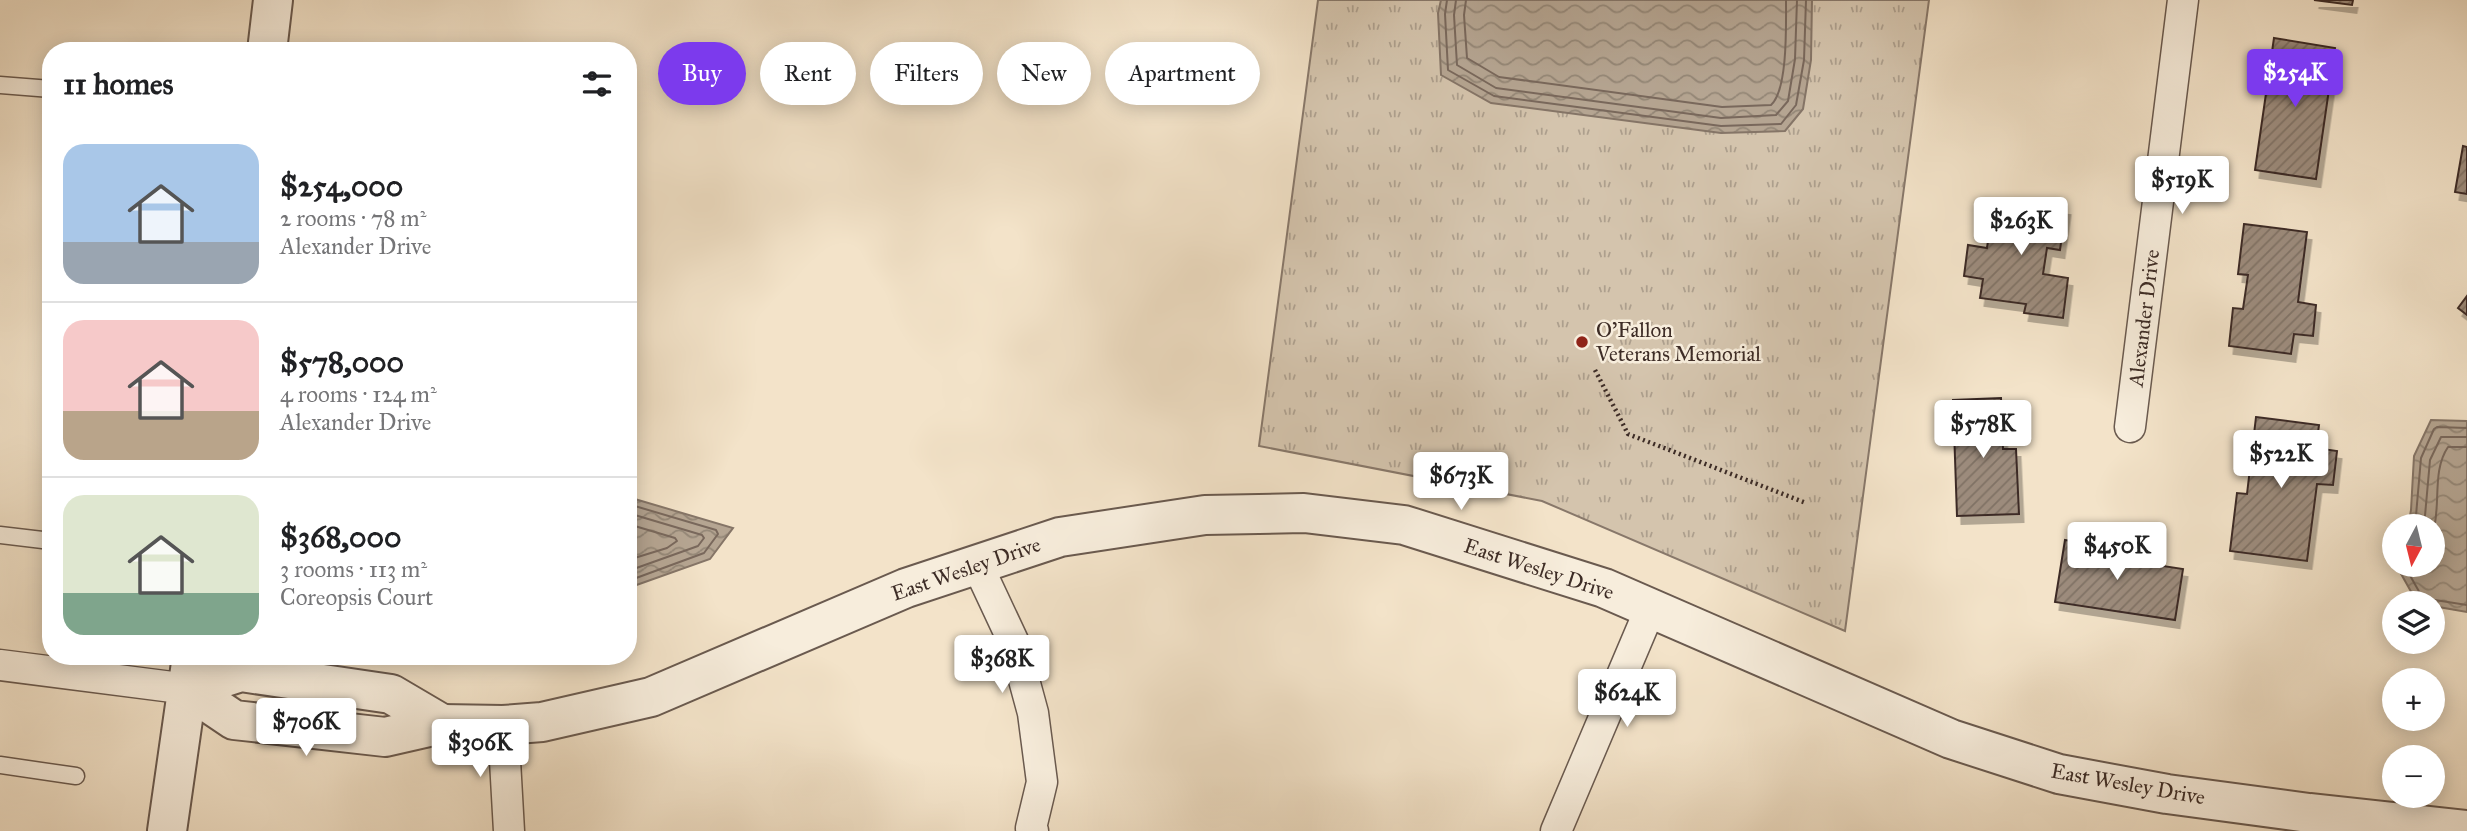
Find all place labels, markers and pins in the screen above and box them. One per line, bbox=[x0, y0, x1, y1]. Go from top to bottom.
pin: $254K bbox=[2246, 50, 2344, 109]
pin: $519K bbox=[2133, 156, 2231, 216]
pin: $263K bbox=[1972, 198, 2070, 257]
place label: O'Fallon Veterans Memorial bbox=[1595, 317, 1761, 367]
marker: O'Fallon Veterans Memorial bbox=[1574, 334, 1590, 350]
pin: $578K bbox=[1934, 400, 2032, 460]
pin: $522K bbox=[2232, 430, 2330, 490]
pin: $673K bbox=[1412, 452, 1510, 512]
pin: $450K bbox=[2068, 522, 2166, 582]
pin: $368K bbox=[953, 636, 1051, 695]
pin: $624K bbox=[1578, 670, 1676, 729]
pin: $706K bbox=[257, 698, 355, 758]
pin: $306K bbox=[431, 720, 529, 779]

